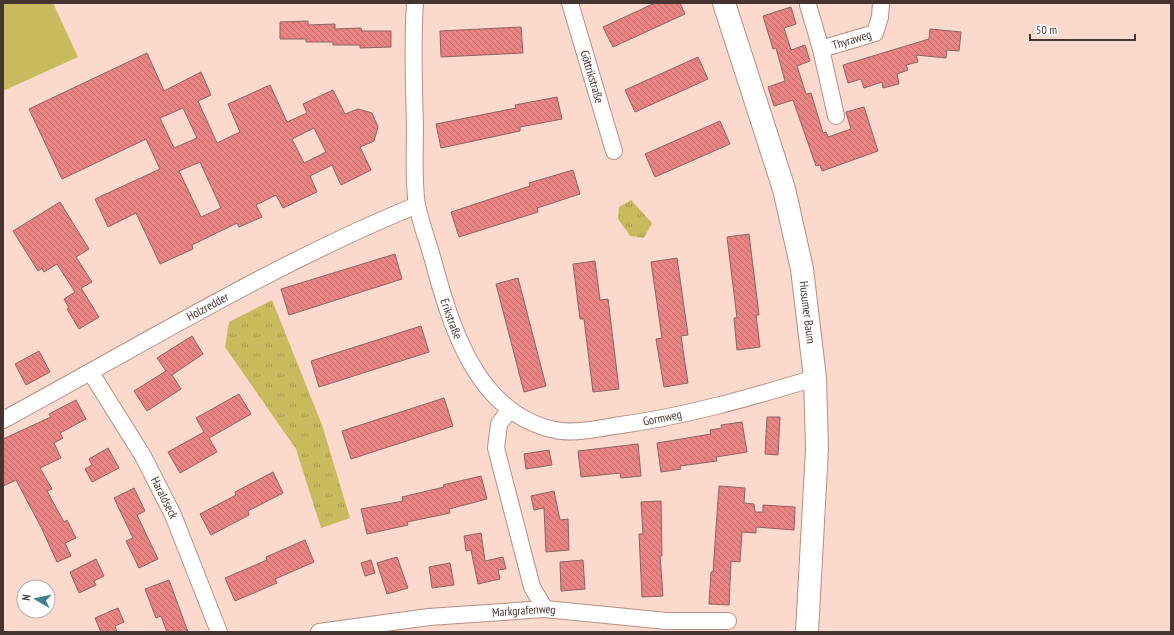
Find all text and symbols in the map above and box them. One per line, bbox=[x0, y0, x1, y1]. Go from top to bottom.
scale bar bbox=[1030, 16, 1135, 42]
text: 50 m bbox=[1036, 22, 1057, 37]
street label: Thyraweg bbox=[830, 27, 873, 52]
street label: Göttrikstraße bbox=[577, 48, 607, 105]
street label: Husumer Baum bbox=[796, 280, 819, 345]
street label: Holzredder bbox=[184, 288, 232, 324]
street label: Erikstraße bbox=[437, 296, 466, 341]
street label: Gormweg bbox=[642, 406, 683, 429]
street label: Haraldseck bbox=[148, 474, 182, 521]
north arrow bbox=[16, 579, 56, 619]
text: N bbox=[19, 593, 34, 601]
street label: Markgrafenweg bbox=[491, 601, 556, 620]

